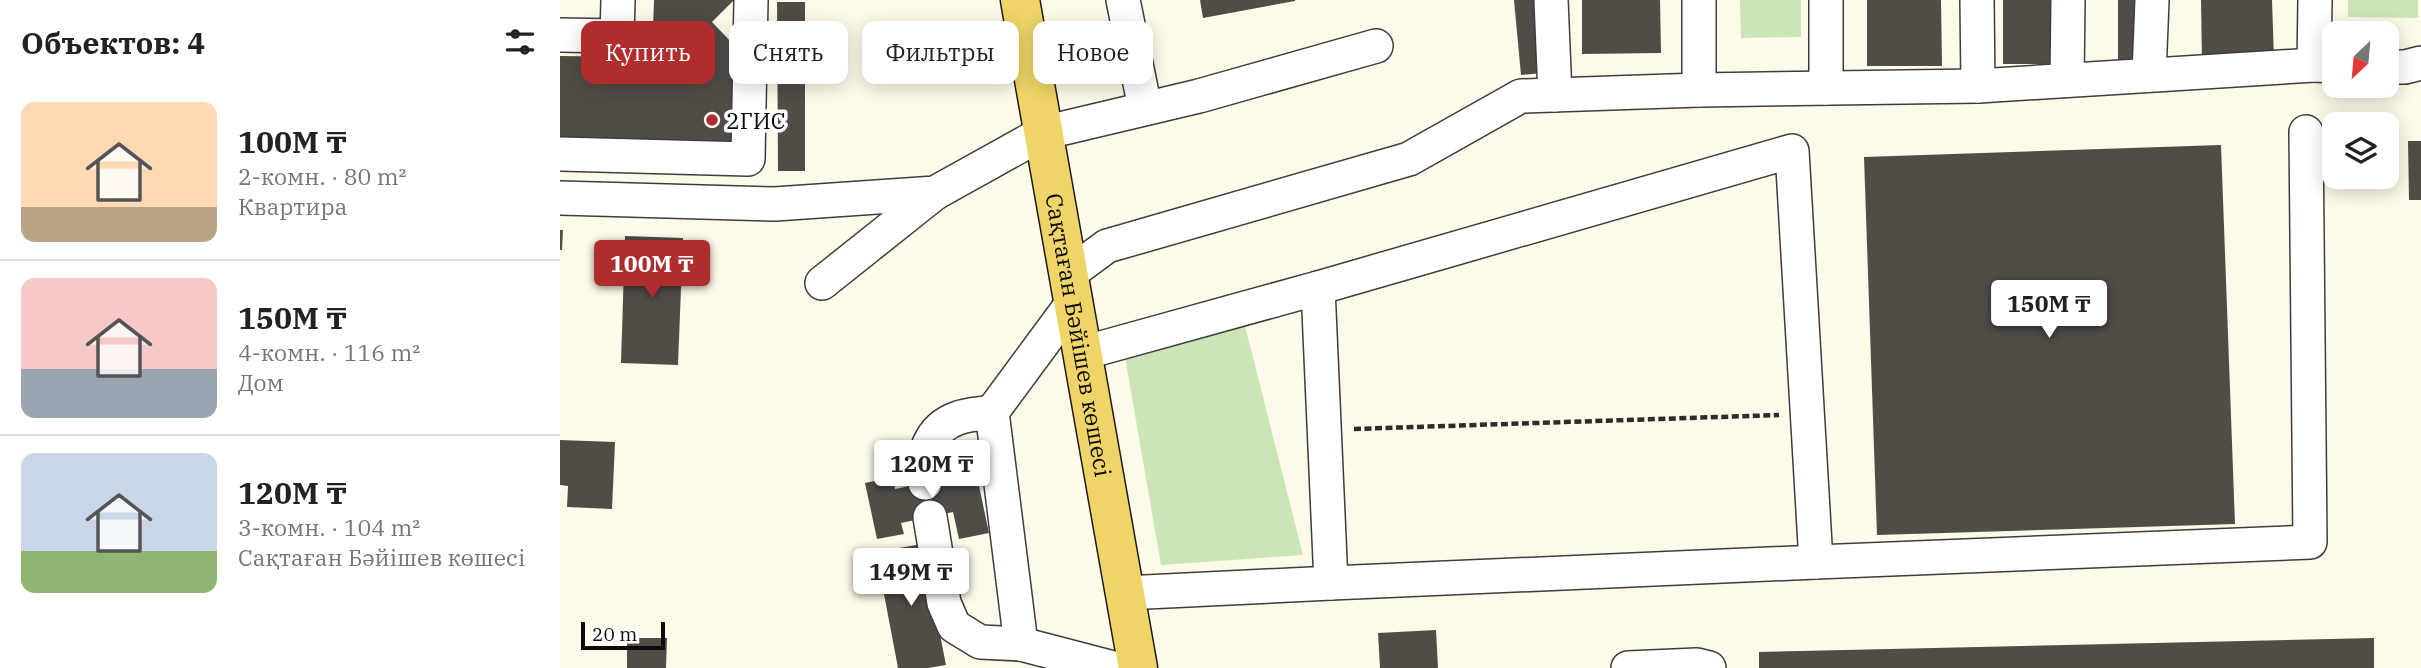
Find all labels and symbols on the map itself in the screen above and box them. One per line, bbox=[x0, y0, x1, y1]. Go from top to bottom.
north arrow bbox=[2322, 21, 2399, 98]
place label: 2ГИС bbox=[726, 105, 786, 135]
marker: 2ГИС bbox=[704, 112, 720, 128]
street label: Сақтаған Бәйішев көшесі bbox=[1039, 191, 1119, 479]
pin: 100M ₸ bbox=[595, 240, 709, 300]
pin: 150M ₸ bbox=[1992, 280, 2106, 340]
pin: 120M ₸ bbox=[875, 440, 989, 500]
pin: 149M ₸ bbox=[854, 548, 968, 608]
scale bar bbox=[581, 619, 665, 651]

